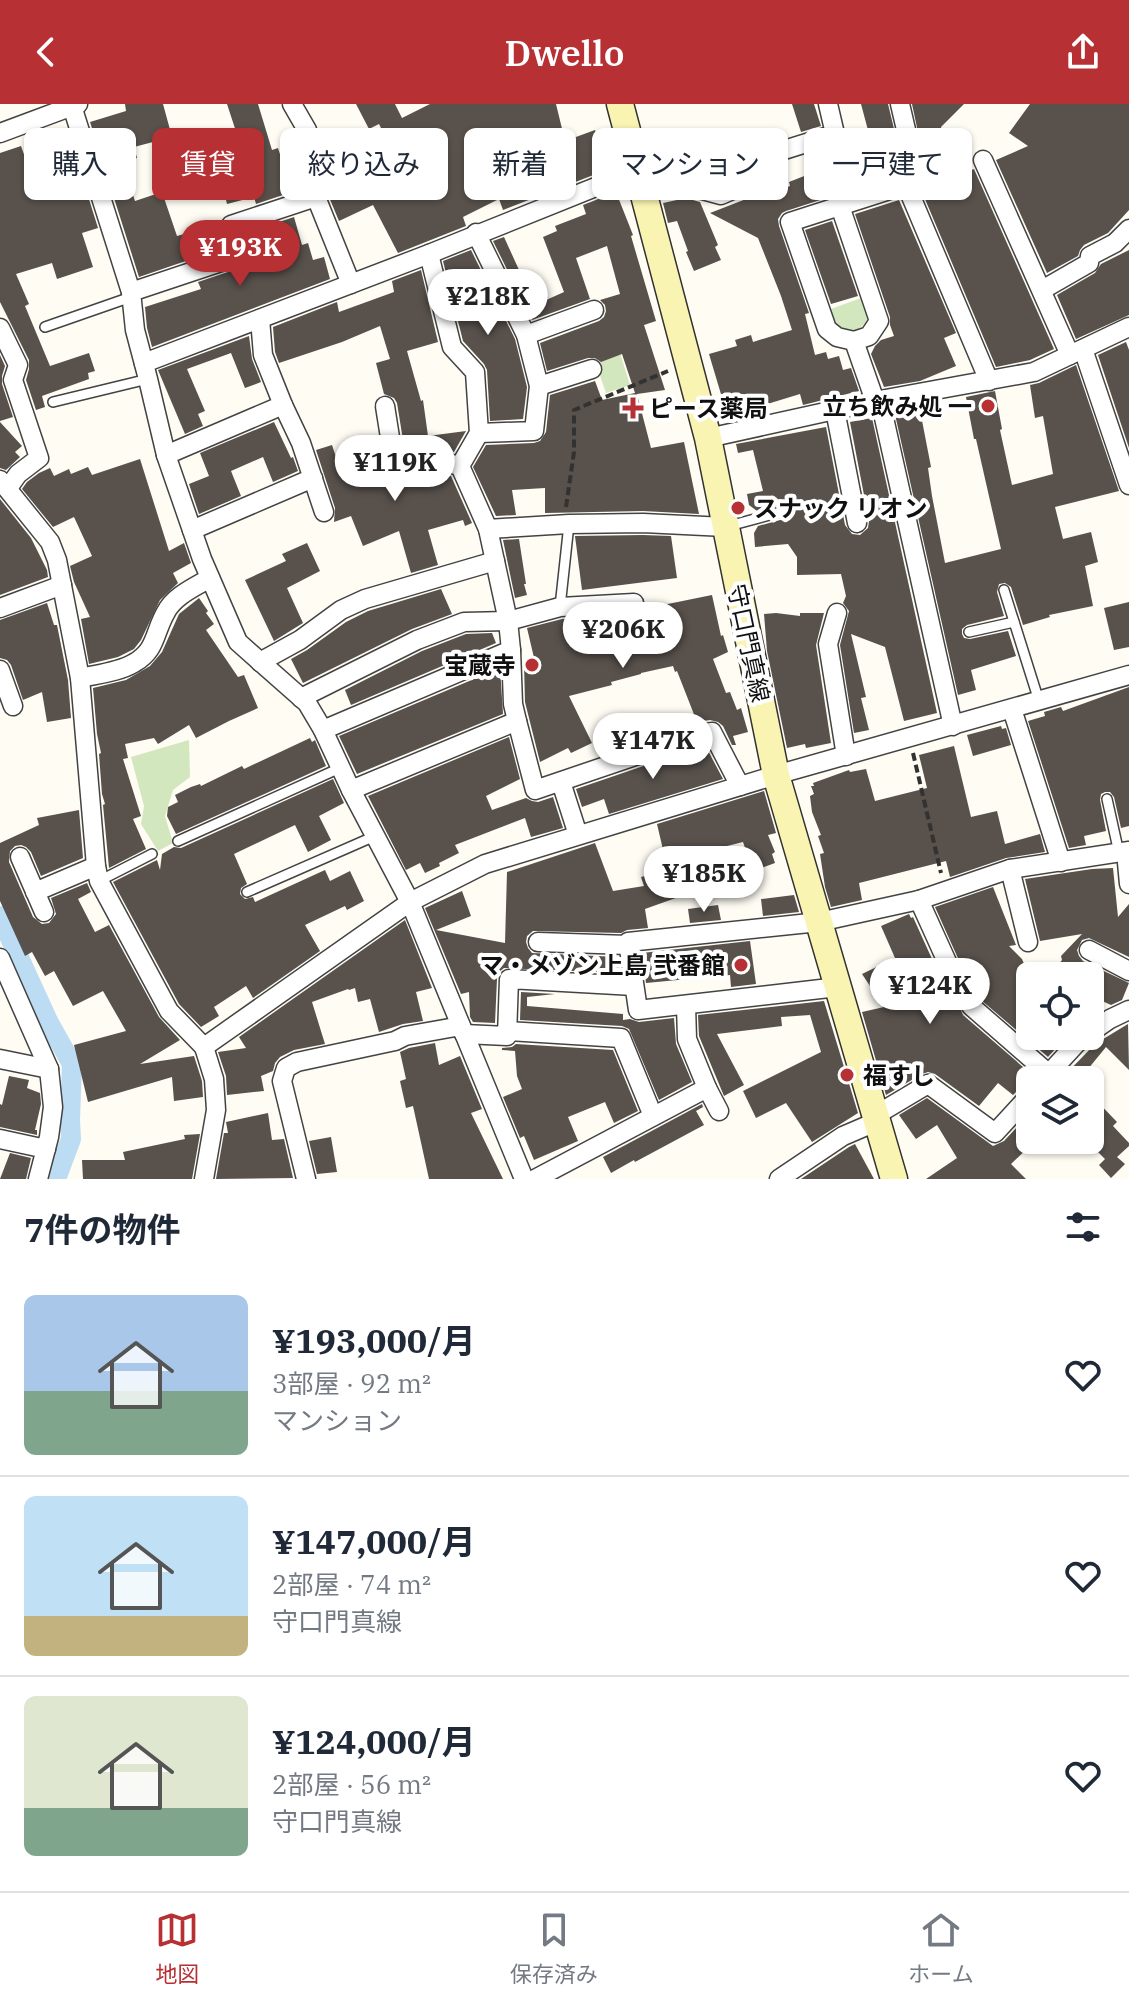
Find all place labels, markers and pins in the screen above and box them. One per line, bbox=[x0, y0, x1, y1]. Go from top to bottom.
pin: ¥193K bbox=[184, 220, 296, 288]
pin: ¥218K bbox=[432, 269, 544, 337]
place label: 立ち飲み処 一 bbox=[822, 390, 972, 422]
place label: ピース薬局 bbox=[649, 392, 768, 424]
marker: 立ち飲み処 一 bbox=[979, 397, 997, 415]
marker: ピース薬局 bbox=[624, 399, 642, 417]
pin: ¥119K bbox=[339, 435, 451, 503]
place label: スナック リオン bbox=[754, 492, 928, 524]
marker: スナック リオン bbox=[729, 499, 747, 517]
pin: ¥206K bbox=[567, 602, 679, 670]
place label: 宝蔵寺 bbox=[444, 649, 516, 681]
marker: 宝蔵寺 bbox=[523, 656, 541, 674]
pin: ¥147K bbox=[597, 713, 709, 781]
pin: ¥185K bbox=[648, 846, 760, 914]
place label: マ・メゾン上島 弐番館 bbox=[479, 949, 725, 981]
marker: マ・メゾン上島 弐番館 bbox=[732, 956, 750, 974]
pin: ¥124K bbox=[874, 958, 986, 1026]
place label: 福すし bbox=[863, 1059, 935, 1091]
marker: 福すし bbox=[838, 1066, 856, 1084]

